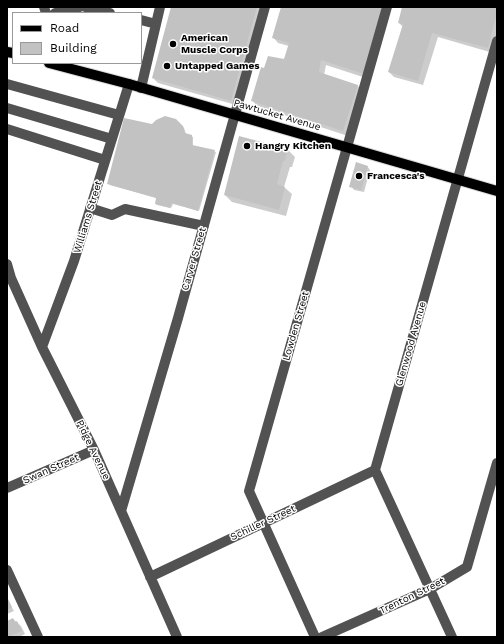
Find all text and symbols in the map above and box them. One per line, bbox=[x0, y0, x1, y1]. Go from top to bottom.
legend bbox=[12, 12, 142, 64]
text: Road bbox=[50, 21, 79, 35]
place label: American Muscle Corps bbox=[181, 32, 248, 56]
marker: American Muscle Corps bbox=[168, 39, 178, 49]
text: Building bbox=[50, 41, 97, 55]
place label: Untapped Games bbox=[175, 60, 260, 72]
marker: Untapped Games bbox=[162, 61, 172, 71]
street label: Pawtucket Avenue bbox=[232, 97, 322, 133]
place label: Hangry Kitchen bbox=[255, 140, 331, 152]
marker: Hangry Kitchen bbox=[242, 141, 252, 151]
place label: Francesca's bbox=[367, 170, 425, 182]
marker: Francesca's bbox=[354, 171, 364, 181]
street label: Williams Street bbox=[71, 179, 105, 255]
street label: Carver Street bbox=[179, 226, 209, 292]
street label: Lowden Street bbox=[280, 290, 312, 362]
street label: Glenwood Avenue bbox=[393, 300, 429, 388]
street label: Pidge Avenue bbox=[73, 418, 113, 482]
street label: Swan Street bbox=[21, 451, 81, 487]
street label: Schiller Street bbox=[229, 503, 297, 543]
street label: Trenton Street bbox=[377, 575, 447, 617]

